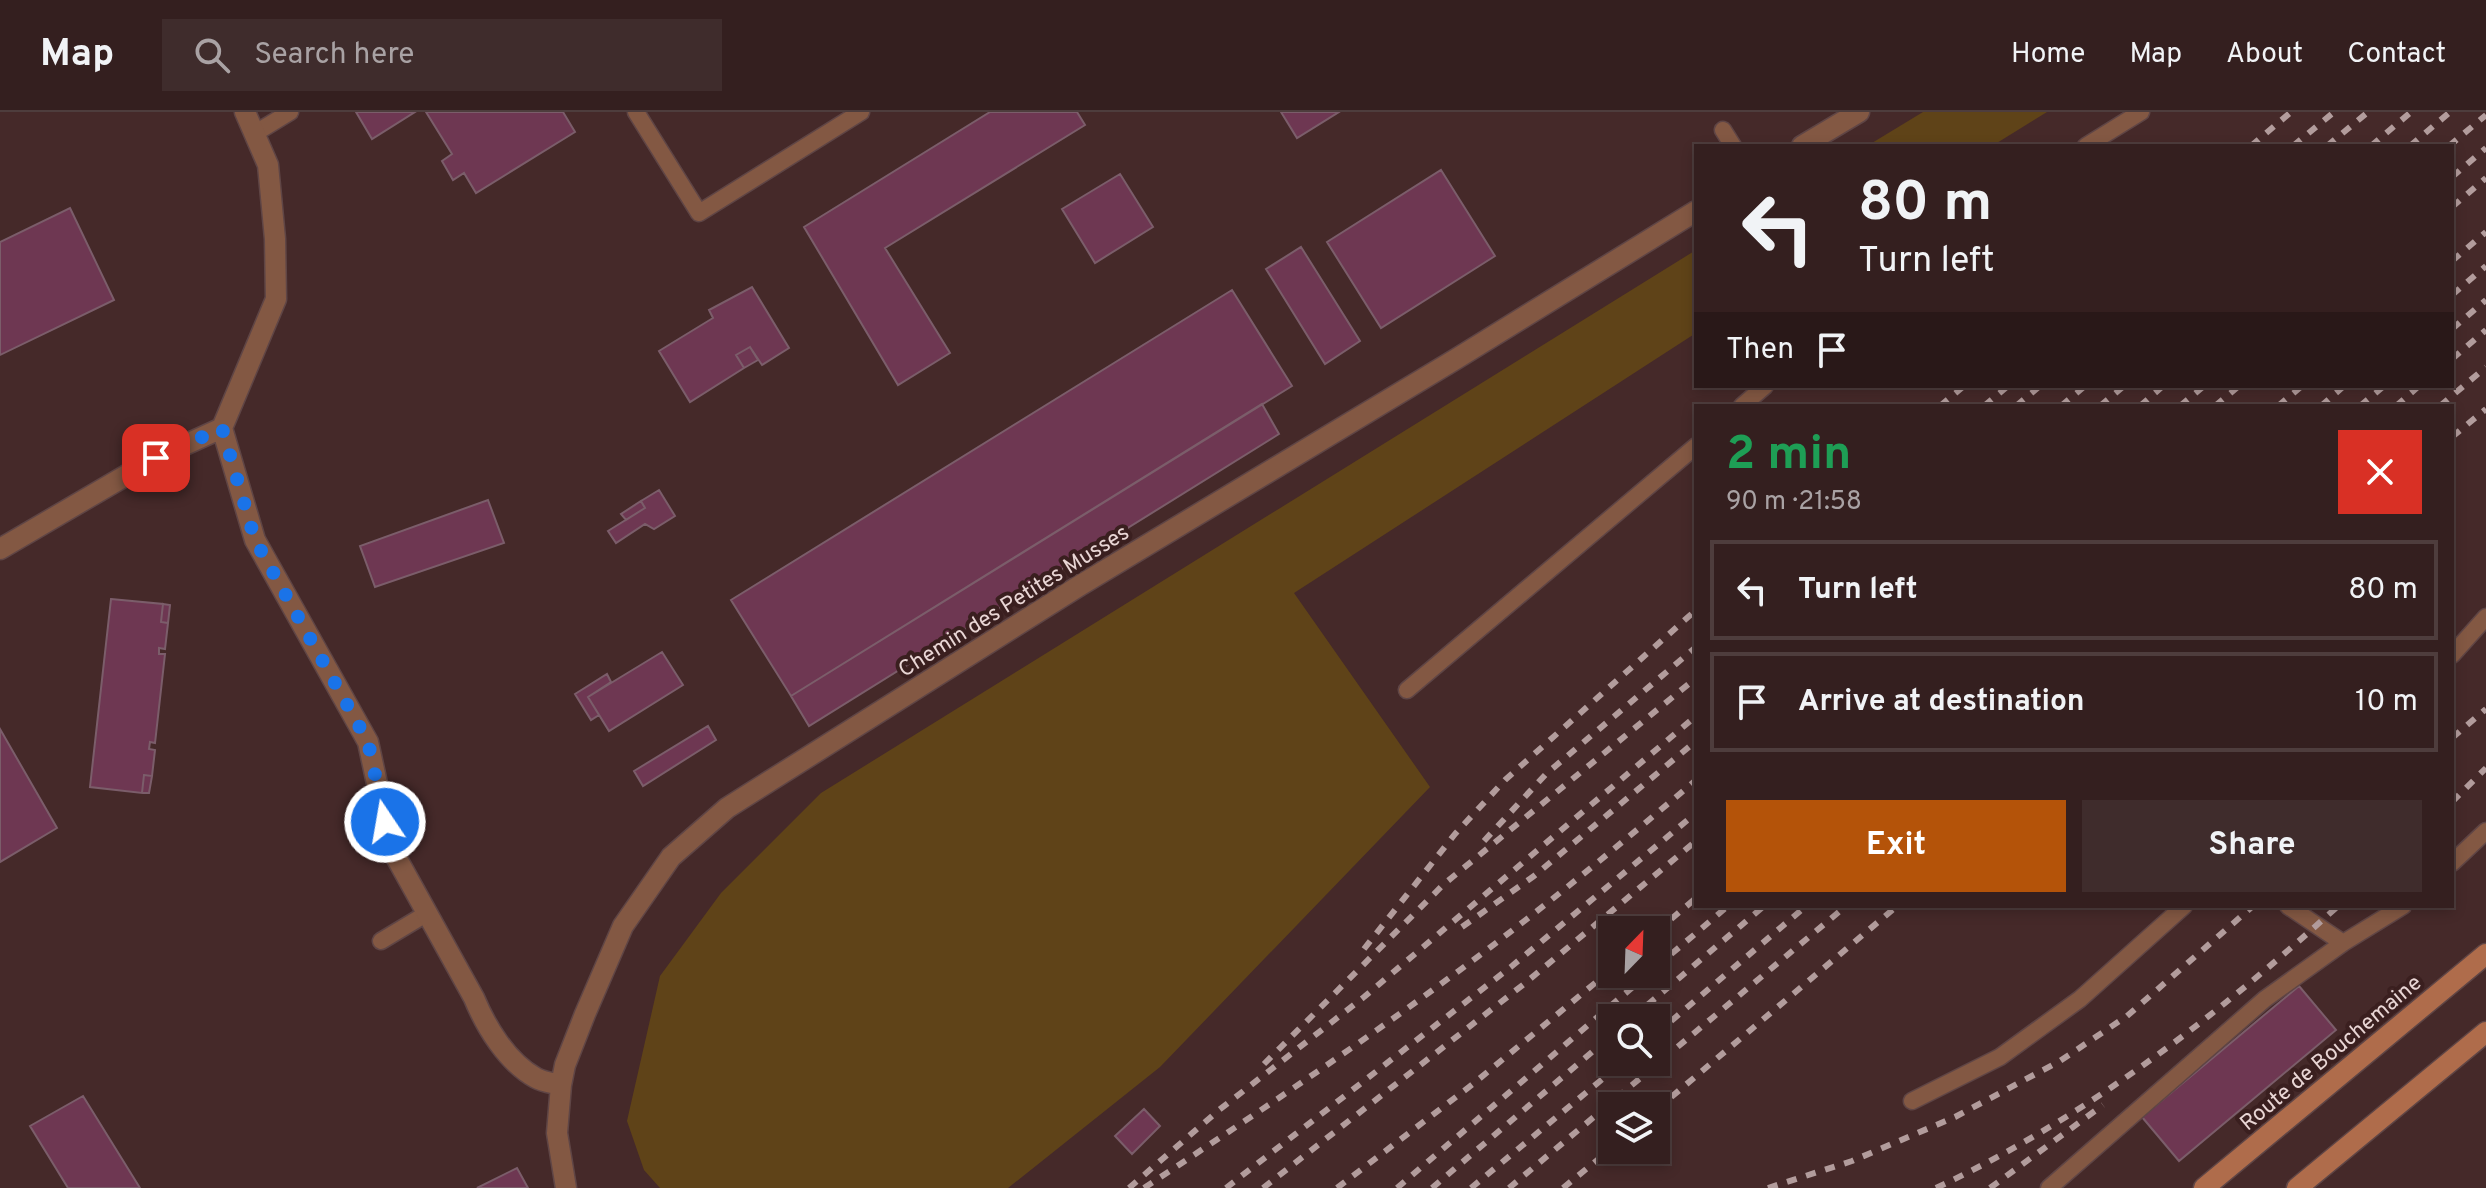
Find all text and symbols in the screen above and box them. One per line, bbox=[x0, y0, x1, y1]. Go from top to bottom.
search box bbox=[162, 19, 722, 91]
text: Map bbox=[40, 31, 114, 80]
icon: search bbox=[190, 33, 234, 77]
text: Search here bbox=[254, 37, 414, 74]
text: Home bbox=[2011, 37, 2085, 73]
text: Map bbox=[2129, 37, 2182, 73]
text: About bbox=[2226, 37, 2303, 73]
text: Contact bbox=[2347, 37, 2446, 73]
text: 80 m bbox=[1858, 170, 1992, 240]
icon: left bbox=[1726, 176, 1830, 280]
text: Turn left bbox=[1858, 239, 1995, 285]
icon: arrive bbox=[1810, 328, 1854, 372]
text: Then bbox=[1726, 332, 1794, 369]
pin bbox=[122, 424, 190, 492]
text: 2 min bbox=[1726, 426, 1851, 486]
button: close bbox=[2338, 430, 2422, 514]
icon: arrive bbox=[134, 436, 178, 480]
text: 90 m · 21:58 bbox=[1726, 486, 1862, 519]
street label: Chemin des Petites Musses bbox=[894, 520, 1135, 684]
icon: left bbox=[1730, 568, 1774, 612]
text: Turn left bbox=[1798, 572, 1918, 609]
text: 80 m bbox=[2348, 572, 2418, 609]
icon: arrive bbox=[1730, 680, 1774, 724]
text: Arrive at destination bbox=[1798, 684, 2084, 721]
text: 10 m bbox=[2355, 684, 2418, 721]
position arrow bbox=[343, 780, 427, 864]
button: Exit bbox=[1726, 800, 2066, 892]
button: Share bbox=[2082, 800, 2422, 892]
north arrow bbox=[1598, 916, 1670, 988]
map controls bbox=[1598, 916, 1670, 1164]
street label: Route de Bouchemaine bbox=[2235, 970, 2428, 1138]
button: search bbox=[1598, 1004, 1670, 1076]
button: layers bbox=[1598, 1092, 1670, 1164]

